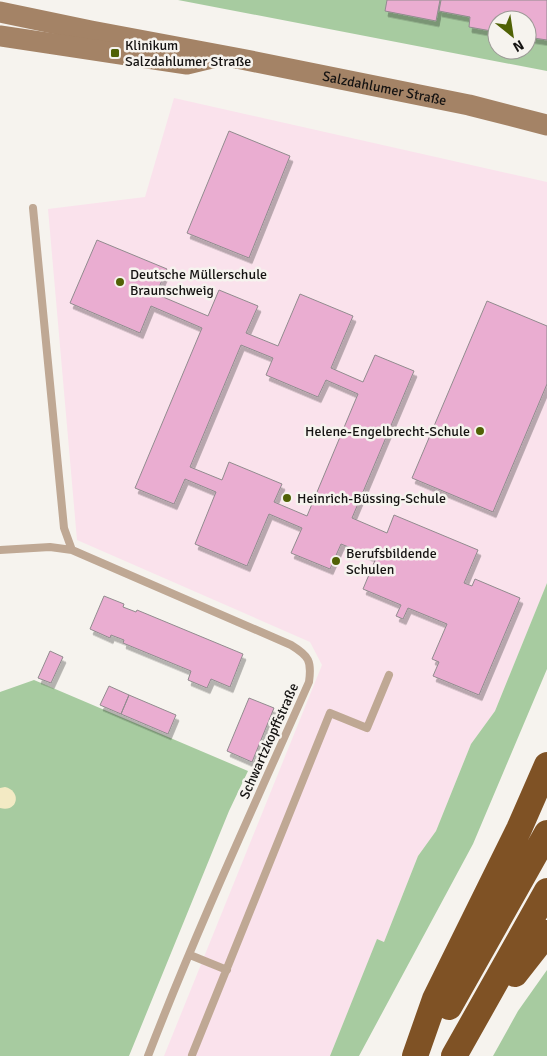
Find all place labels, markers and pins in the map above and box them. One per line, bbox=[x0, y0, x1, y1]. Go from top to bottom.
place label: Klinikum Salzdahlumer Straße bbox=[125, 37, 251, 70]
marker: Klinikum Salzdahlumer Straße bbox=[109, 47, 121, 59]
place label: Deutsche Müllerschule Braunschweig bbox=[130, 266, 267, 299]
marker: Deutsche Müllerschule Braunschweig bbox=[114, 276, 126, 288]
place label: Helene-Engelbrecht-Schule bbox=[305, 423, 470, 440]
marker: Helene-Engelbrecht-Schule bbox=[474, 425, 486, 437]
place label: Heinrich-Büssing-Schule bbox=[297, 490, 446, 507]
marker: Heinrich-Büssing-Schule bbox=[281, 492, 293, 504]
place label: Berufsbildende Schulen bbox=[346, 545, 437, 578]
marker: Berufsbildende Schulen bbox=[330, 555, 342, 567]

